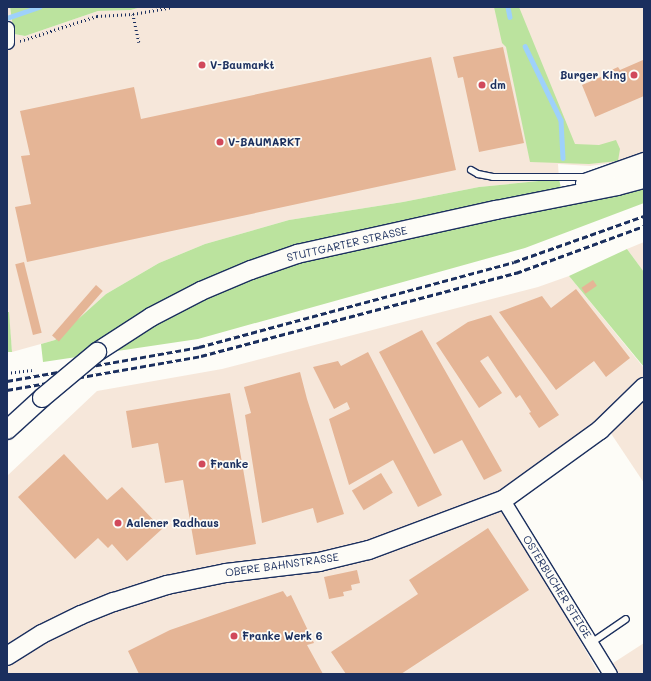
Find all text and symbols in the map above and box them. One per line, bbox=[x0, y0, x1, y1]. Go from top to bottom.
place label: V-Baumarkt bbox=[210, 58, 274, 72]
marker: V-Baumarkt bbox=[197, 60, 207, 70]
place label: Burger King bbox=[560, 68, 626, 82]
marker: Burger King bbox=[629, 70, 639, 80]
place label: dm bbox=[490, 78, 506, 92]
marker: dm bbox=[477, 80, 487, 90]
place label: V-BAUMARKT bbox=[228, 135, 301, 149]
marker: V-BAUMARKT bbox=[215, 137, 225, 147]
street label: STUTTGARTER STRASSE bbox=[285, 224, 409, 264]
place label: Franke bbox=[210, 457, 248, 471]
marker: Franke bbox=[197, 459, 207, 469]
place label: Aalener Radhaus bbox=[126, 516, 219, 530]
marker: Aalener Radhaus bbox=[113, 518, 123, 528]
street label: OSTERBUCHER STEIGE bbox=[520, 533, 594, 641]
street label: OBERE BAHNSTRASSE bbox=[224, 550, 340, 580]
place label: Franke Werk 6 bbox=[242, 629, 322, 643]
marker: Franke Werk 6 bbox=[229, 631, 239, 641]

